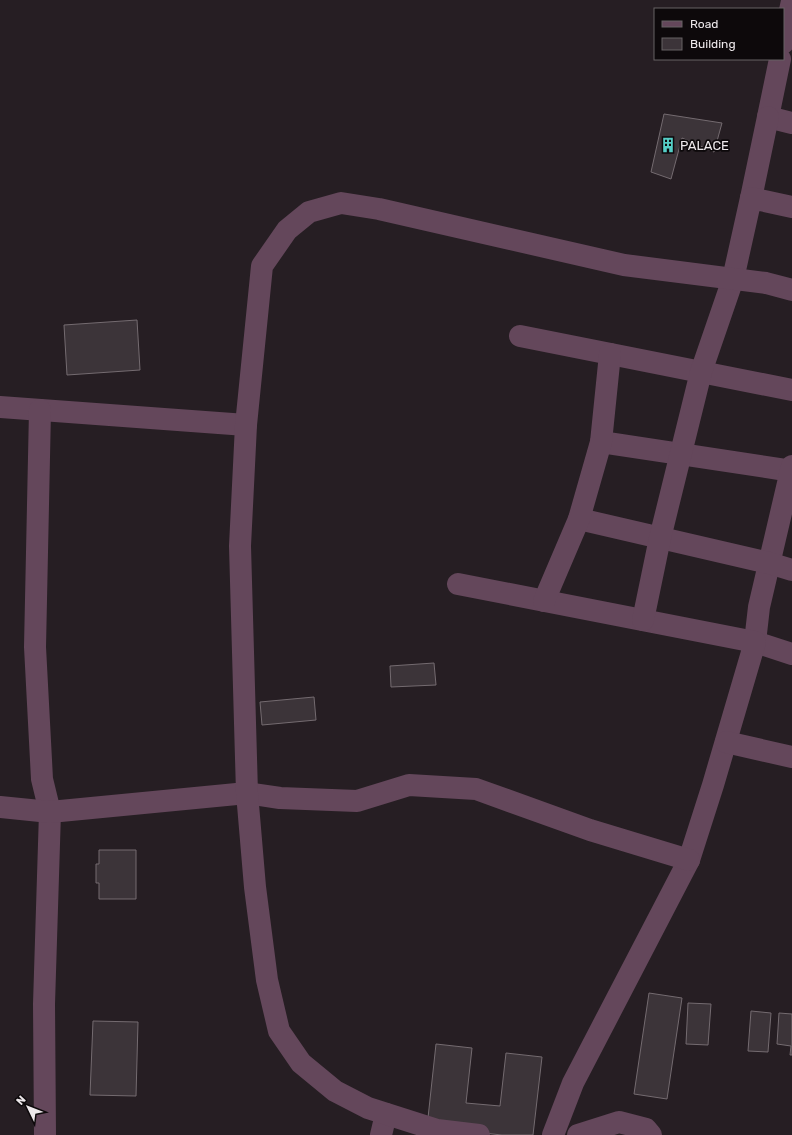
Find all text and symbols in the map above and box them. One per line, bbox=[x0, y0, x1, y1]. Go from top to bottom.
legend bbox=[654, 8, 784, 60]
text: Road bbox=[690, 17, 718, 31]
text: Building bbox=[690, 37, 736, 51]
building icon: PALACE bbox=[659, 136, 677, 154]
place label: PALACE bbox=[680, 138, 729, 153]
north arrow bbox=[8, 1087, 48, 1127]
text: N bbox=[14, 1093, 29, 1108]

